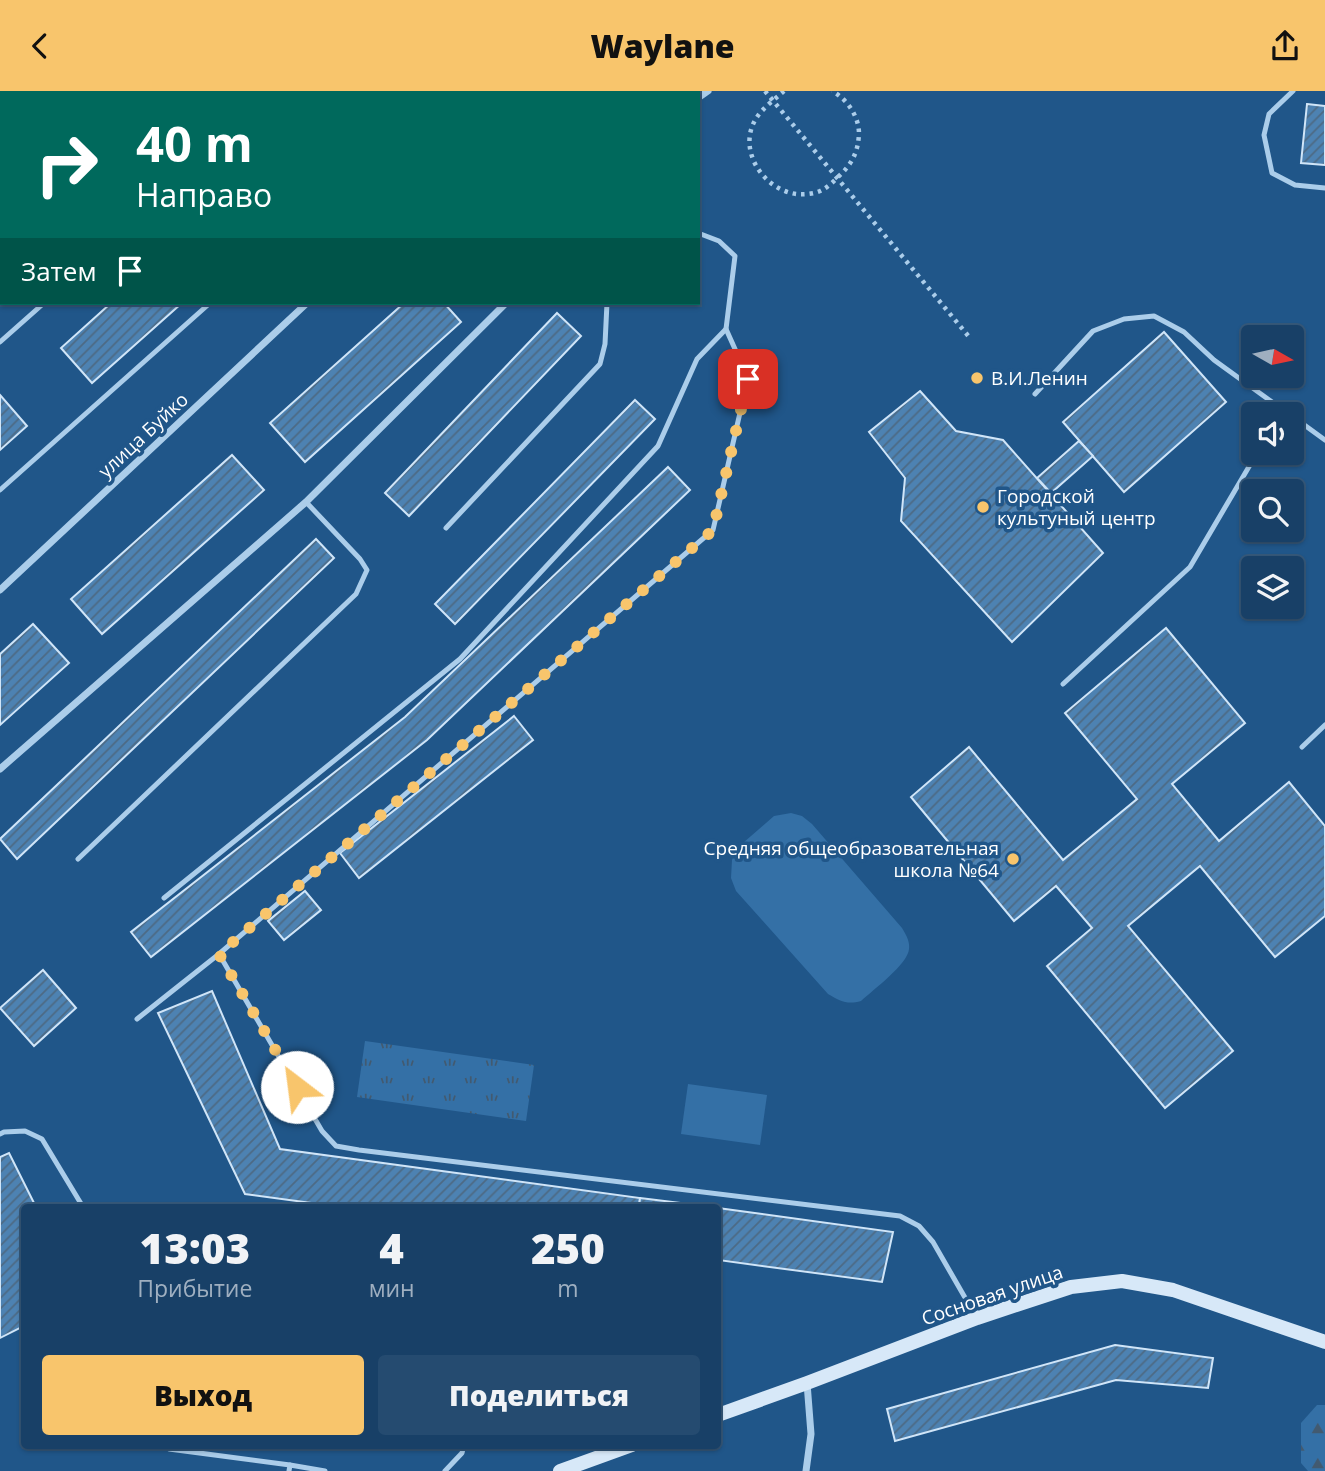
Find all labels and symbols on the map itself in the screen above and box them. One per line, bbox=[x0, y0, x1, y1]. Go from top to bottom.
north arrow bbox=[1241, 325, 1304, 389]
pin bbox=[718, 349, 778, 409]
place label: В.И.Ленин bbox=[991, 365, 1088, 391]
marker: В.И.Ленин bbox=[969, 370, 985, 386]
street label: улица Буйко bbox=[92, 387, 194, 483]
place label: Городской культуный центр bbox=[997, 483, 1156, 531]
marker: Городской культуный центр bbox=[975, 499, 991, 515]
place label: Средняя общеобразовательная школа №64 bbox=[704, 835, 999, 883]
marker: Средняя общеобразовательная школа №64 bbox=[1005, 851, 1021, 867]
position arrow bbox=[260, 1050, 334, 1124]
street label: Сосновая улица bbox=[918, 1259, 1066, 1331]

